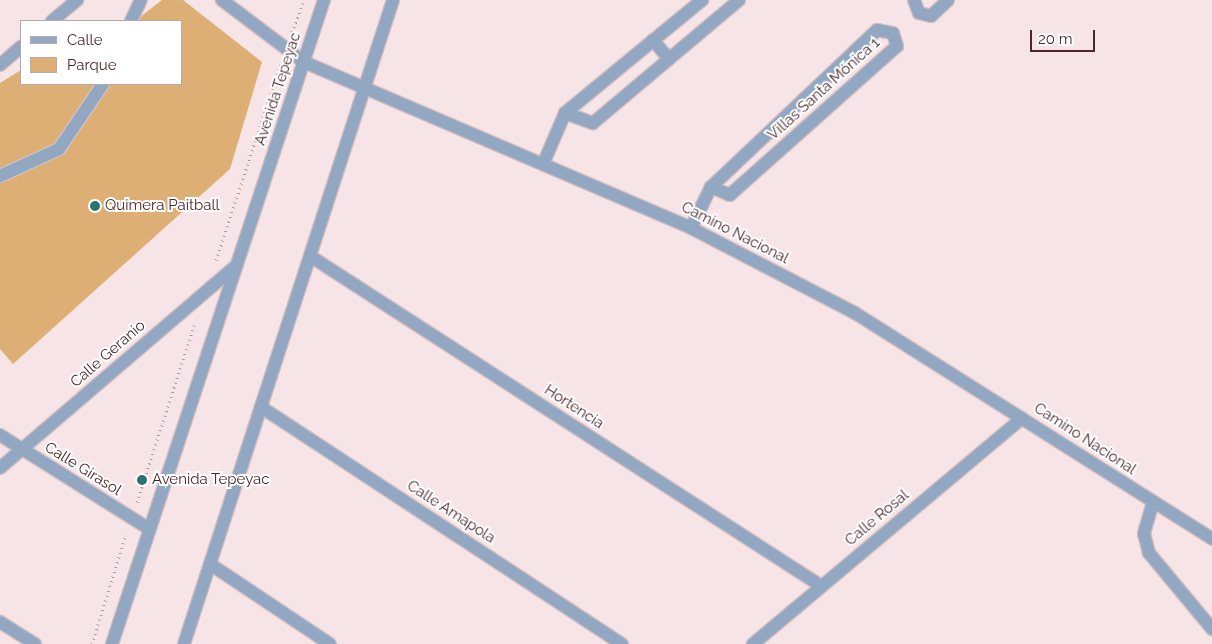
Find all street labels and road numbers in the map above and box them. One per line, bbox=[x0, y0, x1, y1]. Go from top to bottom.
street label: Avenida Tepeyac bbox=[251, 30, 305, 148]
street label: Villas Santa Mónica 1 bbox=[764, 34, 884, 144]
street label: Camino Nacional bbox=[678, 198, 792, 268]
street label: Calle Geranio bbox=[67, 317, 149, 391]
street label: Hortencia bbox=[541, 381, 607, 433]
street label: Camino Nacional bbox=[1031, 399, 1139, 479]
street label: Calle Girasol bbox=[41, 438, 125, 500]
street label: Calle Amapola bbox=[403, 477, 499, 547]
street label: Calle Rosal bbox=[842, 486, 912, 550]

